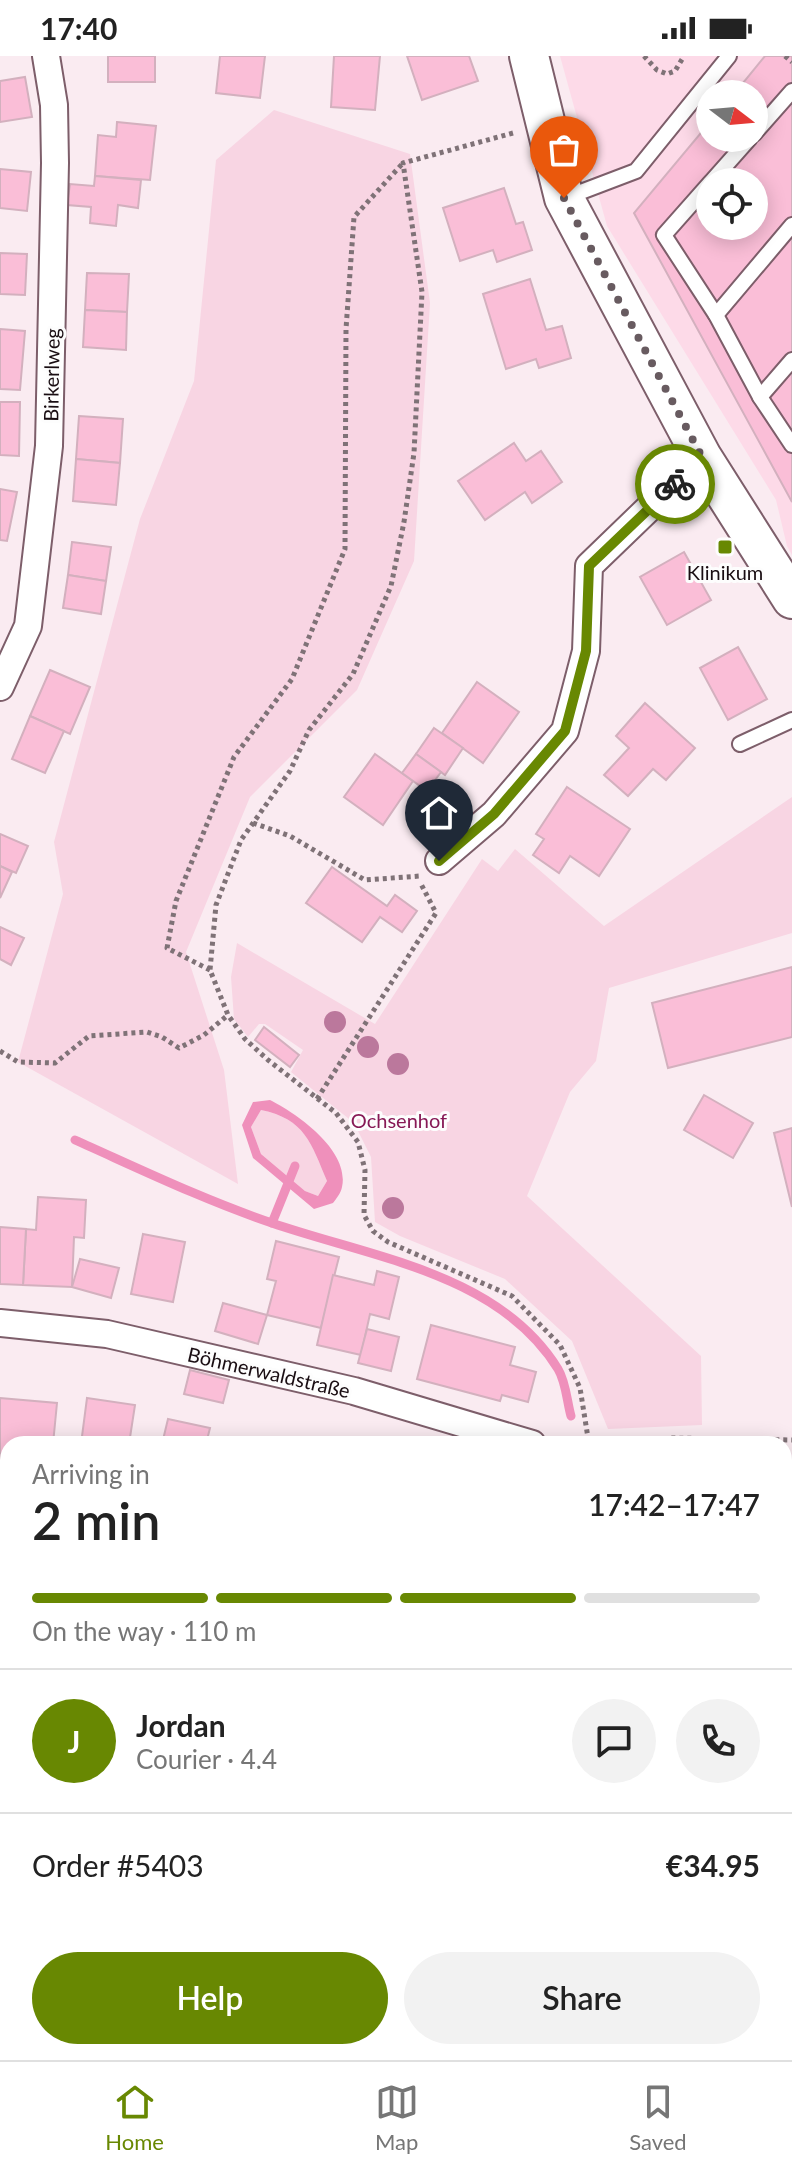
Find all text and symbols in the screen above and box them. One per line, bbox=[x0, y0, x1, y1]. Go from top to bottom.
text: 17:40 bbox=[40, 10, 117, 46]
north arrow bbox=[696, 80, 768, 152]
map controls bbox=[696, 80, 768, 240]
pin bbox=[530, 116, 598, 198]
icon: bag bbox=[542, 128, 586, 172]
button: locate bbox=[696, 168, 768, 240]
street label: Birkerlweg bbox=[38, 328, 64, 422]
courier bbox=[635, 444, 715, 524]
icon: bike bbox=[653, 462, 697, 506]
marker: Klinikum bbox=[716, 538, 734, 556]
place label: Klinikum bbox=[687, 560, 763, 584]
pin bbox=[405, 779, 473, 861]
icon: home bbox=[417, 791, 461, 835]
park label: Ochsenhof bbox=[351, 1108, 447, 1132]
street label: Böhmerwaldstraße bbox=[185, 1342, 353, 1402]
text: Arriving in bbox=[32, 1458, 150, 1490]
text: 17:42–17:47 bbox=[588, 1486, 760, 1522]
text: 2 min bbox=[32, 1489, 160, 1551]
text: On the way · 110 m bbox=[32, 1615, 256, 1647]
button: chat bbox=[572, 1699, 656, 1783]
button: phone bbox=[676, 1699, 760, 1783]
text: Jordan bbox=[136, 1707, 226, 1743]
text: J bbox=[68, 1723, 80, 1759]
text: Courier · 4.4 bbox=[136, 1743, 277, 1775]
text: Order #5403 bbox=[32, 1847, 204, 1883]
text: €34.95 bbox=[666, 1847, 760, 1883]
button: Help bbox=[32, 1952, 388, 2044]
button: Share bbox=[404, 1952, 760, 2044]
tab: Home bbox=[105, 2080, 164, 2155]
tab: Map bbox=[375, 2080, 419, 2155]
tab: Saved bbox=[629, 2080, 687, 2155]

